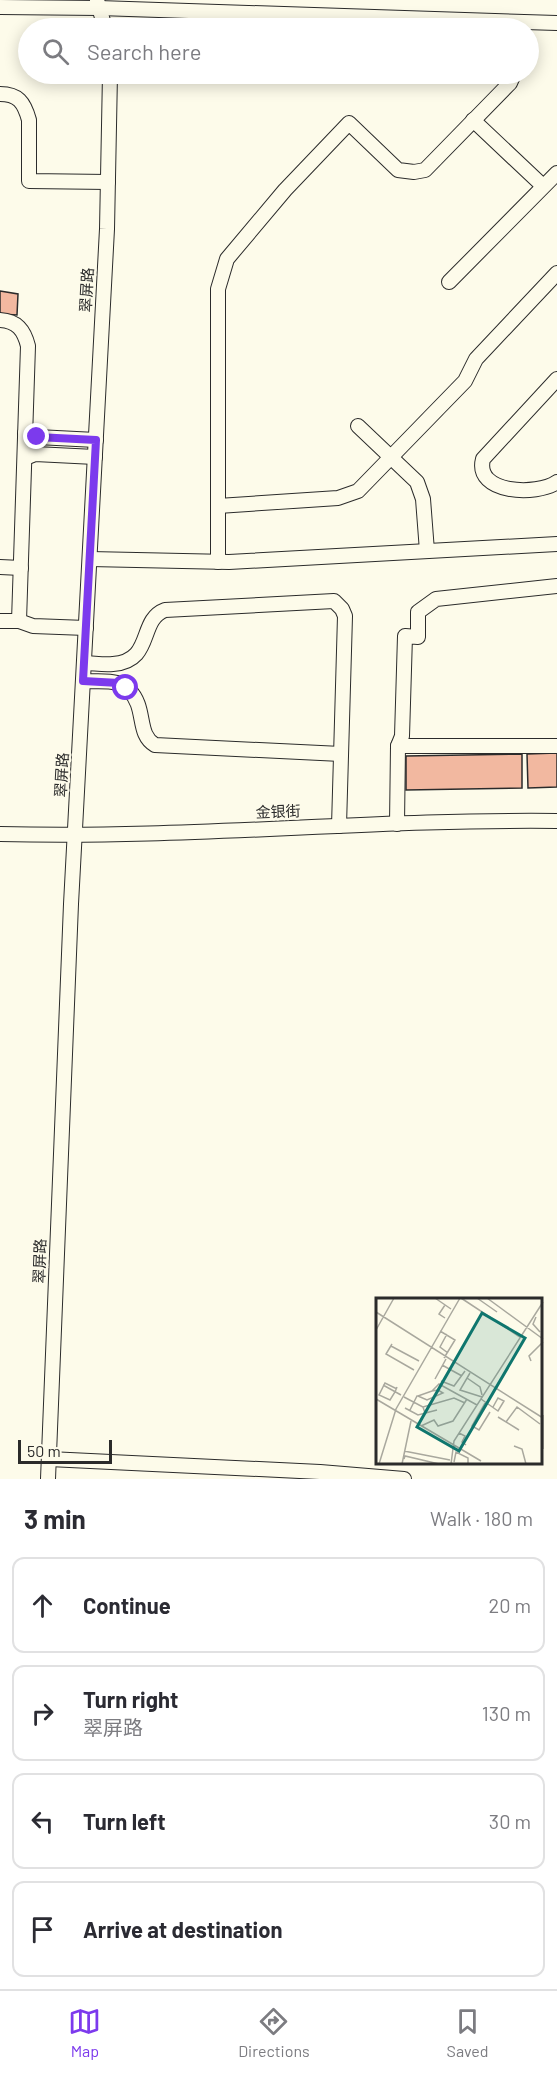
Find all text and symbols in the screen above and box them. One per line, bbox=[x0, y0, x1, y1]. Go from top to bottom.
search box bbox=[18, 18, 539, 84]
icon: search bbox=[39, 35, 72, 68]
text: Search here bbox=[87, 38, 201, 64]
street label: 翠屏路 bbox=[76, 267, 96, 313]
route end bbox=[23, 423, 49, 449]
route start bbox=[112, 674, 138, 700]
street label: 翠屏路 bbox=[51, 752, 71, 798]
street label: 金银街 bbox=[255, 801, 301, 821]
street label: 翠屏路 bbox=[29, 1238, 49, 1284]
inset map bbox=[376, 1298, 542, 1464]
scale bar bbox=[18, 1437, 112, 1464]
text: 50 m bbox=[27, 1441, 61, 1460]
text: 3 min bbox=[24, 1503, 86, 1534]
text: Walk · 180 m bbox=[430, 1506, 533, 1530]
icon: ahead bbox=[26, 1589, 59, 1622]
text: Continue bbox=[83, 1592, 171, 1618]
text: 20 m bbox=[488, 1593, 531, 1617]
text: Turn right bbox=[83, 1686, 178, 1712]
icon: right bbox=[26, 1697, 59, 1730]
text: 130 m bbox=[482, 1701, 531, 1725]
text: 翠屏路 bbox=[83, 1715, 143, 1739]
icon: left bbox=[26, 1805, 59, 1838]
text: Turn left bbox=[83, 1808, 166, 1834]
text: 30 m bbox=[489, 1809, 531, 1833]
icon: arrive bbox=[26, 1913, 59, 1946]
text: Arrive at destination bbox=[83, 1916, 282, 1942]
tab: Map bbox=[68, 2005, 101, 2060]
tab: Directions bbox=[238, 2005, 310, 2060]
tab: Saved bbox=[447, 2005, 489, 2060]

